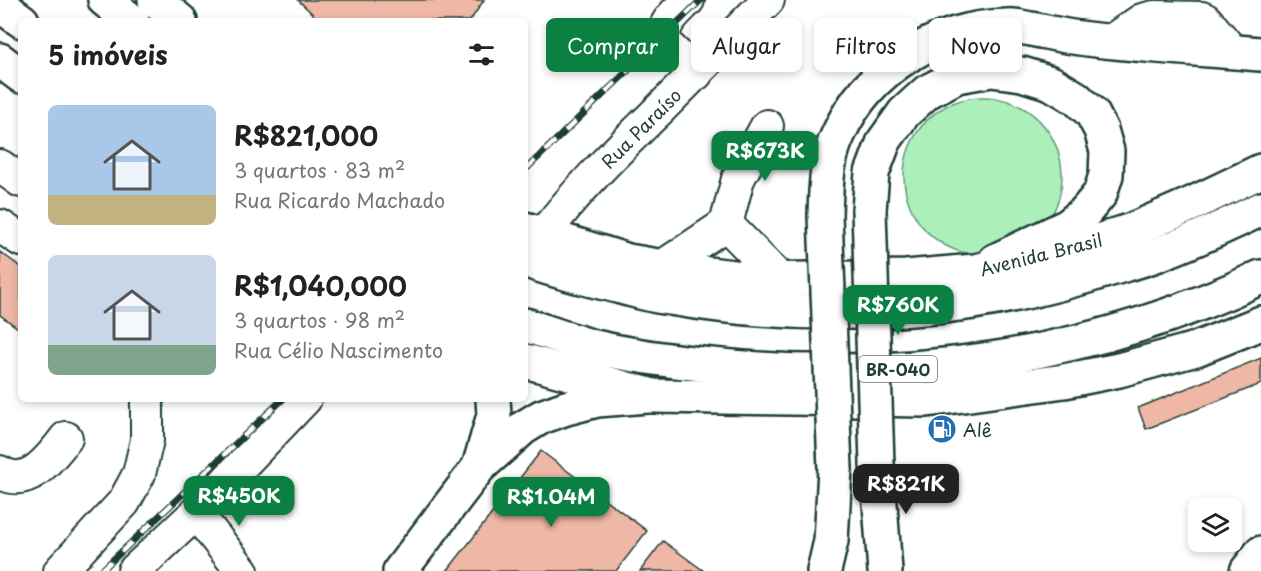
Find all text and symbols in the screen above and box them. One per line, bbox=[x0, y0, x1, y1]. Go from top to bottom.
chip: Comprar bbox=[546, 18, 679, 72]
chip: Alugar bbox=[691, 18, 802, 72]
chip: Filtros bbox=[814, 18, 917, 72]
chip: Novo bbox=[929, 18, 1022, 72]
text: 5 imóveis bbox=[48, 35, 168, 74]
icon: filters bbox=[465, 38, 498, 71]
street label: Rua Paraíso bbox=[595, 82, 687, 174]
text: R$821,000 bbox=[234, 116, 378, 155]
icon: home bbox=[96, 129, 168, 201]
pin: R$673K bbox=[716, 131, 814, 182]
text: R$673K bbox=[725, 135, 805, 165]
text: 3 quartos · 83 m² bbox=[234, 155, 405, 185]
text: Rua Ricardo Machado bbox=[234, 185, 445, 215]
street label: Avenida Brasil bbox=[977, 226, 1105, 282]
text: R$1,040,000 bbox=[234, 266, 407, 305]
icon: home bbox=[96, 279, 168, 351]
pin: R$760K bbox=[849, 285, 947, 336]
text: R$760K bbox=[857, 289, 939, 319]
text: 3 quartos · 98 m² bbox=[234, 305, 405, 335]
text: Rua Célio Nascimento bbox=[234, 335, 443, 365]
road number: BR-040 bbox=[859, 356, 937, 382]
fuel station icon: Alê bbox=[926, 413, 958, 445]
place label: Alê bbox=[963, 416, 992, 443]
pin: R$821K bbox=[857, 464, 955, 515]
text: R$821K bbox=[867, 468, 945, 498]
pin: R$450K bbox=[190, 476, 288, 527]
pin: R$1.04M bbox=[496, 477, 606, 528]
text: R$450K bbox=[197, 480, 281, 510]
text: R$1.04M bbox=[507, 481, 595, 511]
map controls bbox=[1188, 498, 1242, 552]
button: layers bbox=[1188, 498, 1242, 552]

